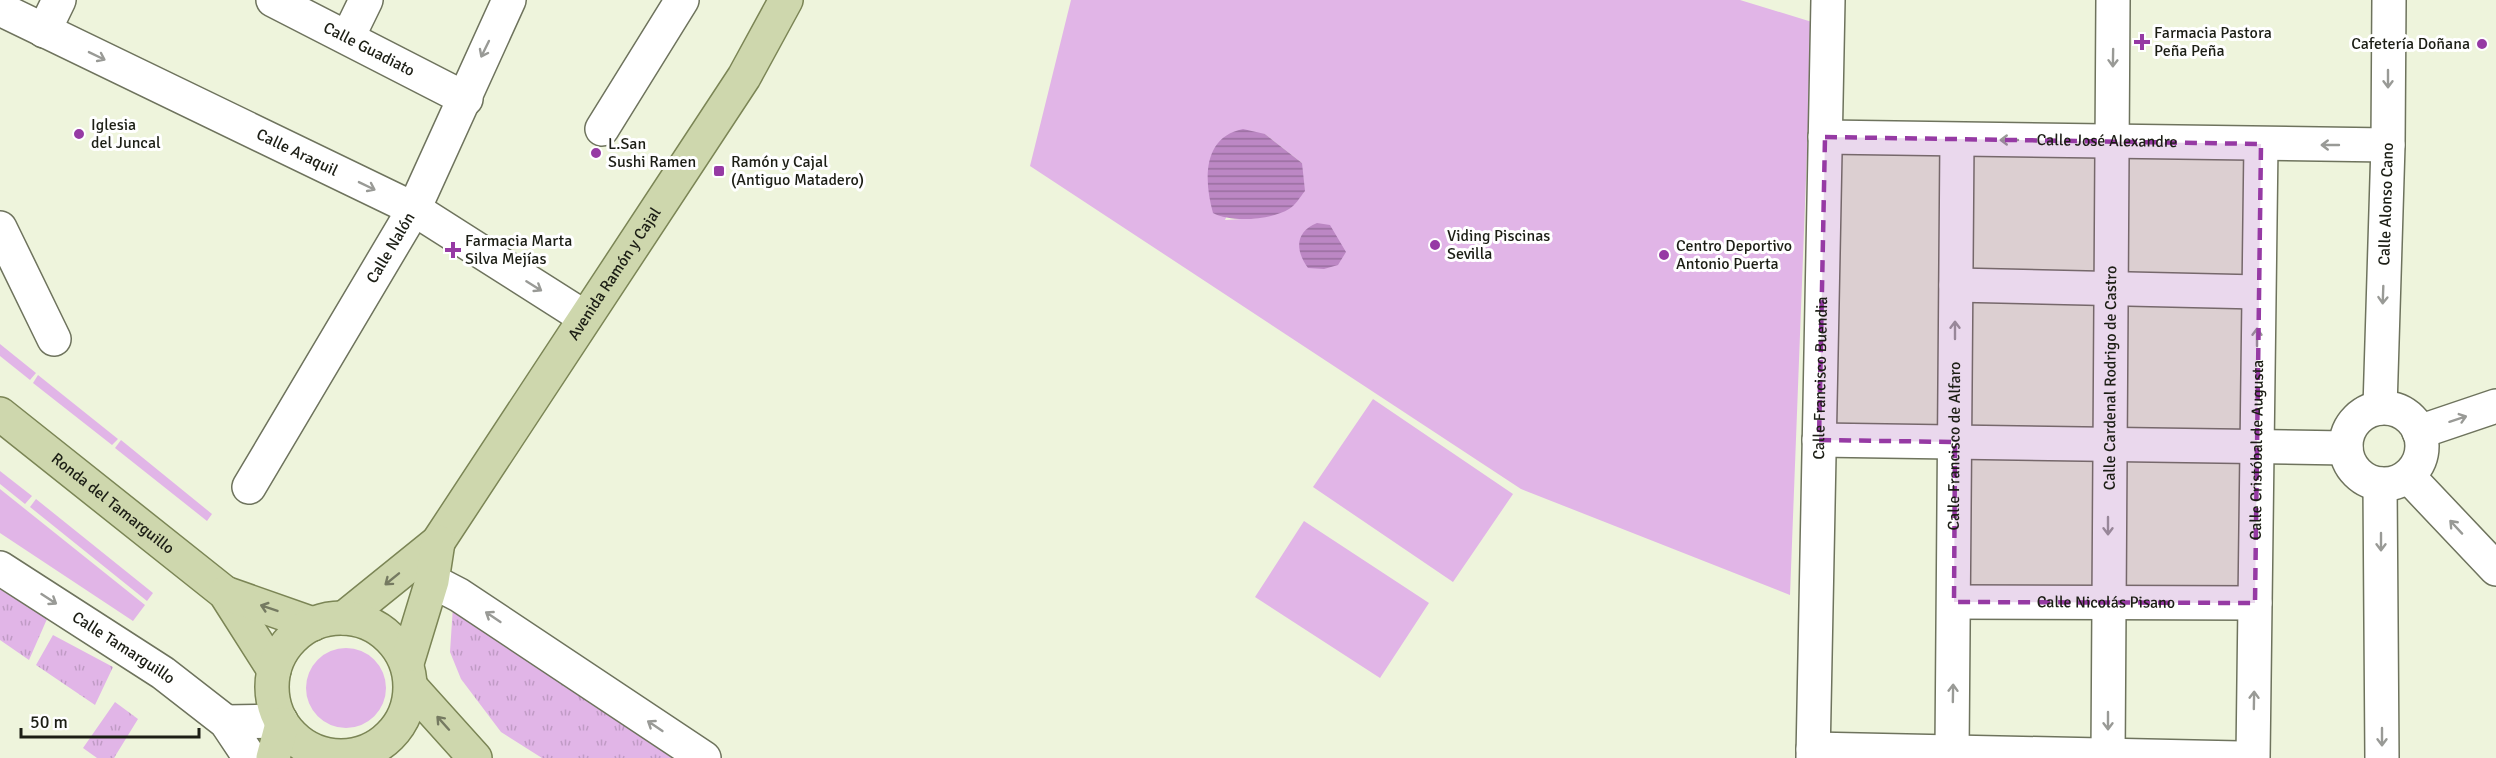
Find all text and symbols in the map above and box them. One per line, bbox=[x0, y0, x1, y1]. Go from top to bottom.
street label: Calle Guadiato bbox=[320, 18, 418, 81]
place label: Farmacia Pastora Peña Peña bbox=[2154, 23, 2272, 61]
place label: Cafetería Doñana bbox=[2351, 34, 2470, 54]
marker: Farmacia Pastora Peña Peña bbox=[2135, 35, 2149, 49]
marker: Cafetería Doñana bbox=[2475, 37, 2489, 51]
one-way arrow bbox=[479, 39, 491, 57]
one-way arrow bbox=[2107, 48, 2118, 68]
one-way arrow bbox=[87, 51, 105, 62]
one-way arrow bbox=[2382, 69, 2394, 89]
place label: Iglesia del Juncal bbox=[91, 115, 161, 153]
street label: Calle Araquil bbox=[253, 124, 341, 181]
marker: Iglesia del Juncal bbox=[72, 127, 86, 141]
street label: Calle José Alexandre bbox=[2036, 130, 2177, 152]
place label: L.San Sushi Ramen bbox=[608, 134, 696, 172]
one-way arrow bbox=[1999, 134, 2019, 146]
one-way arrow bbox=[2320, 139, 2340, 151]
street label: Calle Alonso Cano bbox=[2374, 142, 2398, 266]
marker: L.San Sushi Ramen bbox=[589, 146, 603, 160]
place label: Ramón y Cajal (Antiguo Matadero) bbox=[731, 152, 864, 190]
marker: Ramón y Cajal (Antiguo Matadero) bbox=[712, 164, 726, 178]
one-way arrow bbox=[357, 181, 375, 193]
street label: Avenida Ramón y Cajal bbox=[564, 203, 666, 344]
street label: Calle Nalón bbox=[362, 209, 420, 287]
place label: Viding Piscinas Sevilla bbox=[1447, 226, 1550, 264]
place label: Farmacia Marta Silva Mejías bbox=[465, 231, 572, 269]
place label: Centro Deportivo Antonio Puerta bbox=[1676, 236, 1792, 274]
marker: Viding Piscinas Sevilla bbox=[1428, 238, 1442, 252]
marker: Farmacia Marta Silva Mejías bbox=[446, 243, 460, 257]
marker: Centro Deportivo Antonio Puerta bbox=[1657, 248, 1671, 262]
street label: Calle Cardenal Rodrigo de Castro bbox=[2100, 266, 2121, 490]
one-way arrow bbox=[525, 280, 542, 292]
one-way arrow bbox=[2378, 285, 2389, 305]
street label: Calle Francisco Buendia bbox=[1809, 296, 1832, 460]
one-way arrow bbox=[1949, 321, 1961, 341]
one-way arrow bbox=[2252, 327, 2263, 347]
street label: Calle Cristóbal de Augusta bbox=[2246, 360, 2268, 540]
street label: Calle Francisco de Alfaro bbox=[1944, 361, 1965, 531]
one-way arrow bbox=[2448, 413, 2467, 424]
street label: Ronda del Tamarguillo bbox=[47, 449, 178, 559]
one-way arrow bbox=[2102, 516, 2114, 536]
one-way arrow bbox=[2449, 519, 2463, 534]
one-way arrow bbox=[2375, 532, 2387, 552]
one-way arrow bbox=[384, 572, 400, 585]
street label: Calle Nicolás Pisano bbox=[2037, 592, 2175, 613]
one-way arrow bbox=[40, 594, 57, 606]
one-way arrow bbox=[260, 602, 278, 613]
street label: Calle Tamarguillo bbox=[68, 607, 179, 689]
one-way arrow bbox=[484, 611, 501, 624]
one-way arrow bbox=[1947, 684, 1959, 704]
one-way arrow bbox=[2248, 690, 2260, 710]
scale bar bbox=[21, 701, 200, 739]
text: 50 m bbox=[30, 711, 68, 733]
one-way arrow bbox=[2102, 711, 2114, 731]
one-way arrow bbox=[436, 715, 450, 730]
one-way arrow bbox=[647, 719, 664, 731]
one-way arrow bbox=[2376, 727, 2388, 747]

